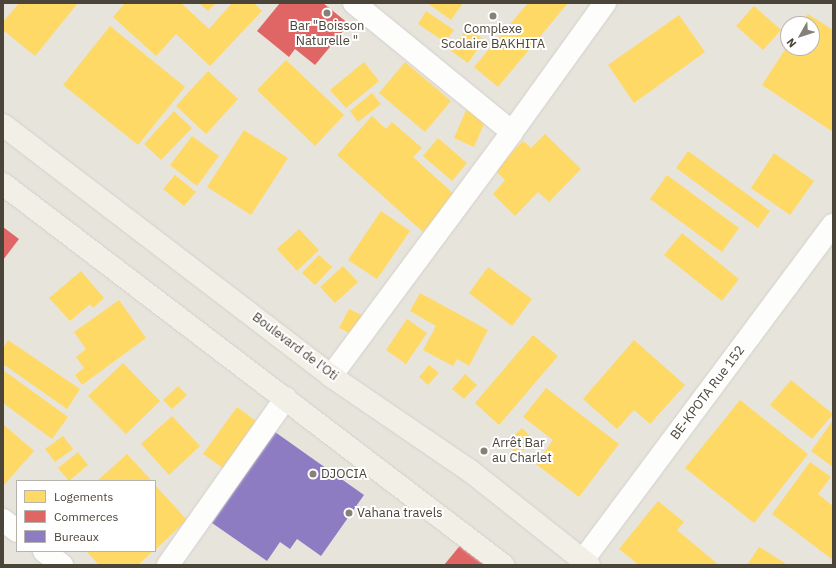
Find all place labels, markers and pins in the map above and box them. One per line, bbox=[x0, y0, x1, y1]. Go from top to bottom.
marker: Bar "Boisson Naturelle " bbox=[322, 8, 332, 18]
marker: Complexe Scolaire BAKHITA bbox=[488, 11, 498, 21]
place label: Bar "Boisson Naturelle " bbox=[290, 19, 364, 50]
place label: Complexe Scolaire BAKHITA bbox=[441, 22, 545, 53]
place label: Arrêt Bar au Charlet bbox=[492, 436, 552, 467]
marker: Arrêt Bar au Charlet bbox=[479, 446, 489, 456]
place label: DJOCIA bbox=[321, 466, 367, 482]
marker: DJOCIA bbox=[308, 469, 318, 479]
place label: Vahana travels bbox=[357, 505, 443, 521]
marker: Vahana travels bbox=[344, 508, 354, 518]

